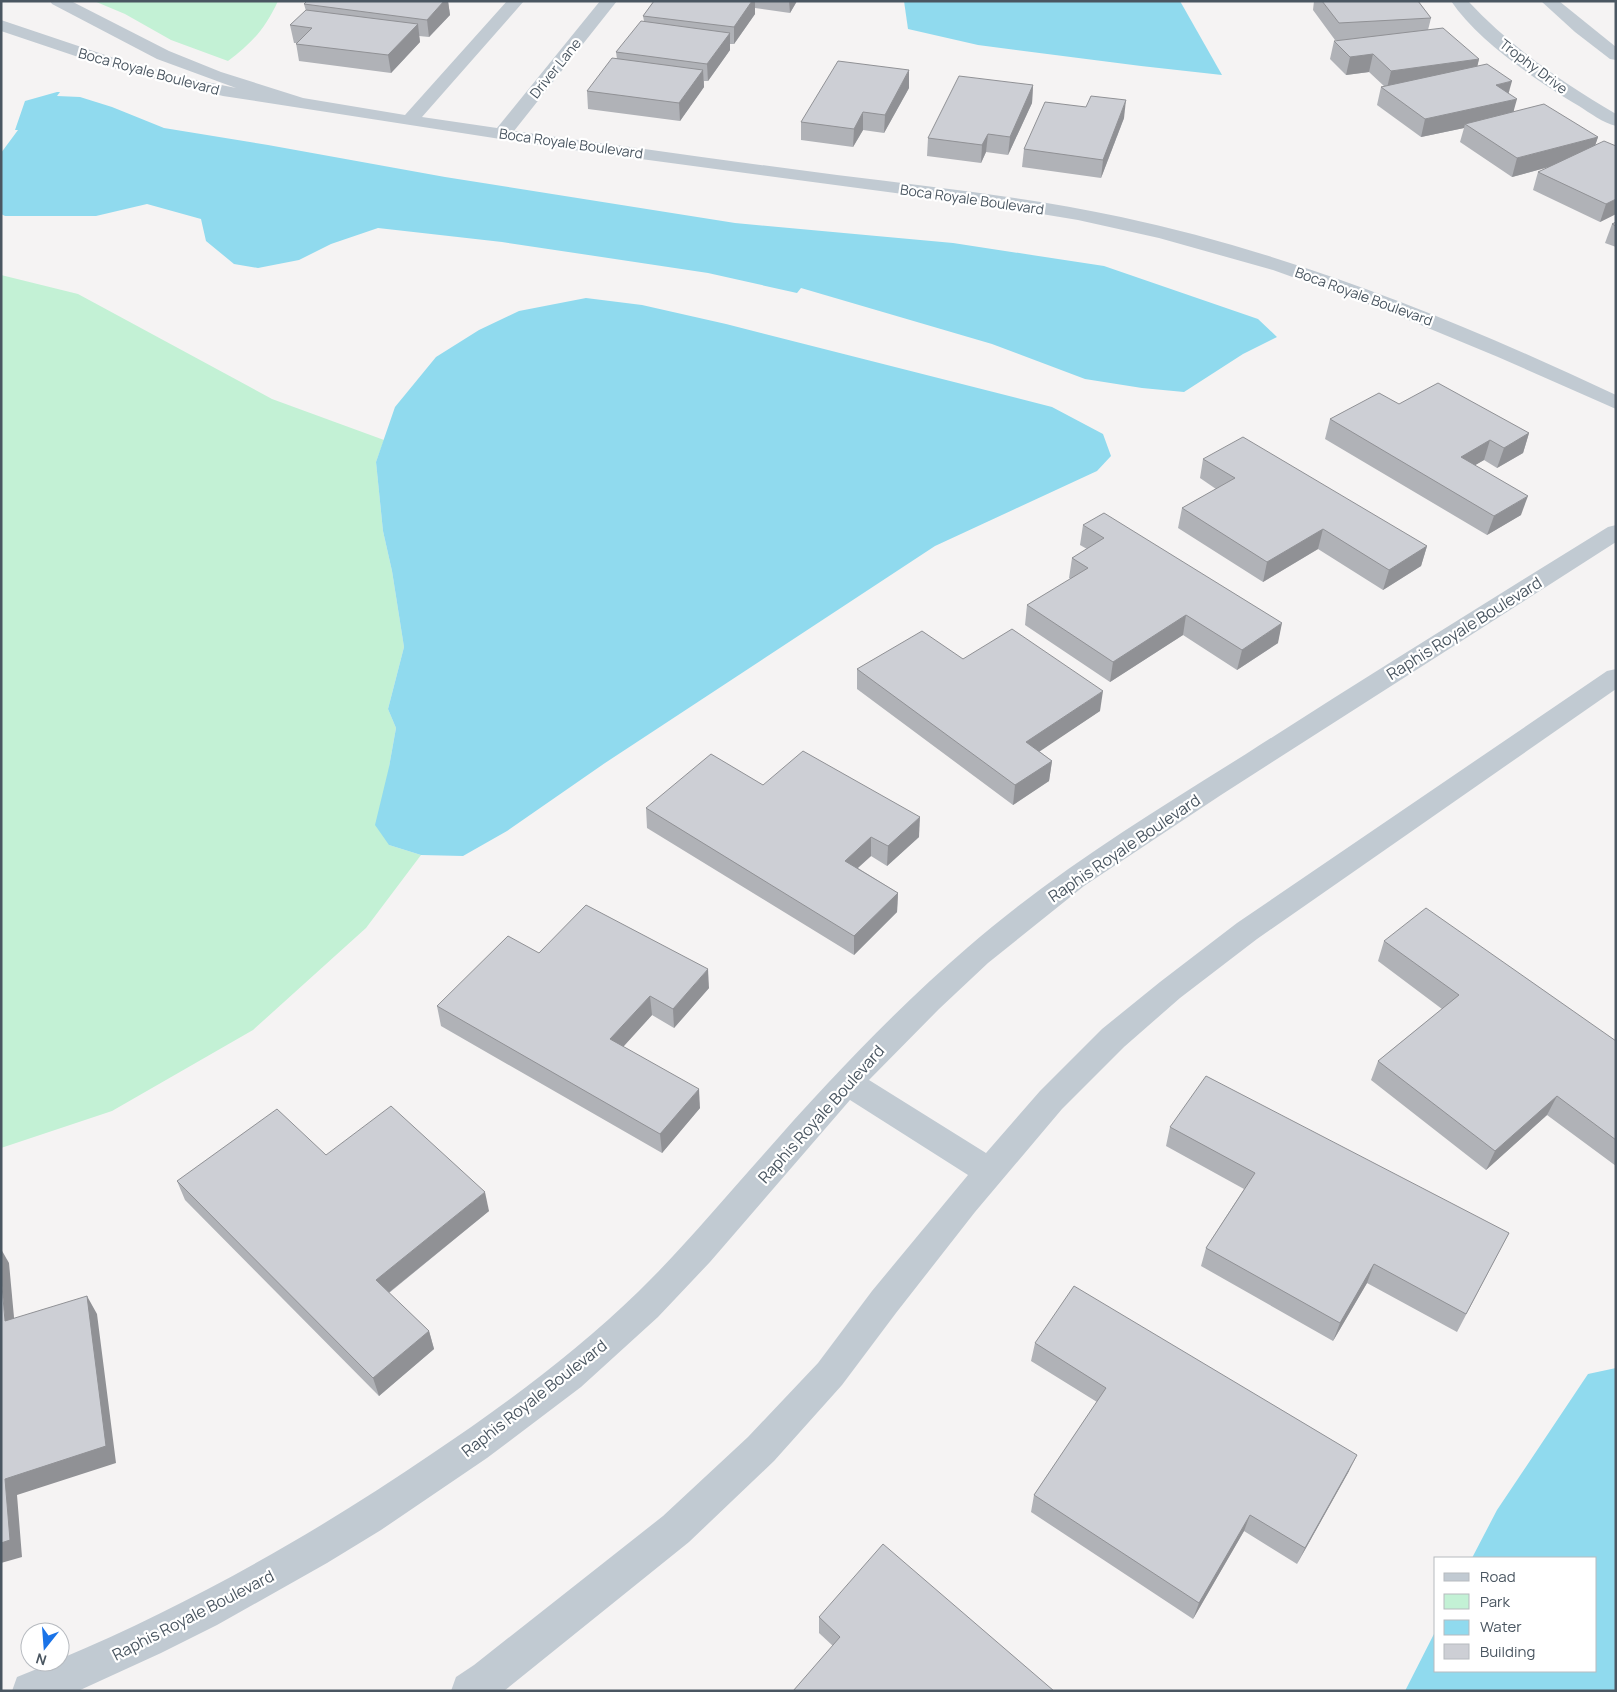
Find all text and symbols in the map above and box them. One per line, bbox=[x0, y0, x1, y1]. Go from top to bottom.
street label: Driver Lane bbox=[525, 34, 585, 102]
street label: Trophy Drive bbox=[1496, 34, 1572, 98]
street label: Boca Royale Boulevard bbox=[76, 43, 222, 99]
street label: Boca Royale Boulevard bbox=[498, 123, 644, 163]
street label: Boca Royale Boulevard bbox=[899, 179, 1045, 219]
street label: Boca Royale Boulevard bbox=[1293, 262, 1435, 330]
street label: Raphis Royale Boulevard bbox=[1382, 571, 1546, 685]
street label: Raphis Royale Boulevard bbox=[1044, 789, 1204, 907]
street label: Raphis Royale Boulevard bbox=[753, 1040, 889, 1188]
street label: Raphis Royale Boulevard bbox=[457, 1334, 611, 1462]
legend bbox=[1434, 1557, 1597, 1672]
street label: Raphis Royale Boulevard bbox=[108, 1565, 278, 1665]
text: Road bbox=[1480, 1566, 1516, 1587]
text: Park bbox=[1480, 1591, 1510, 1612]
text: Water bbox=[1480, 1616, 1522, 1637]
north arrow bbox=[20, 1622, 70, 1672]
text: Building bbox=[1480, 1641, 1535, 1662]
text: N bbox=[33, 1649, 49, 1670]

